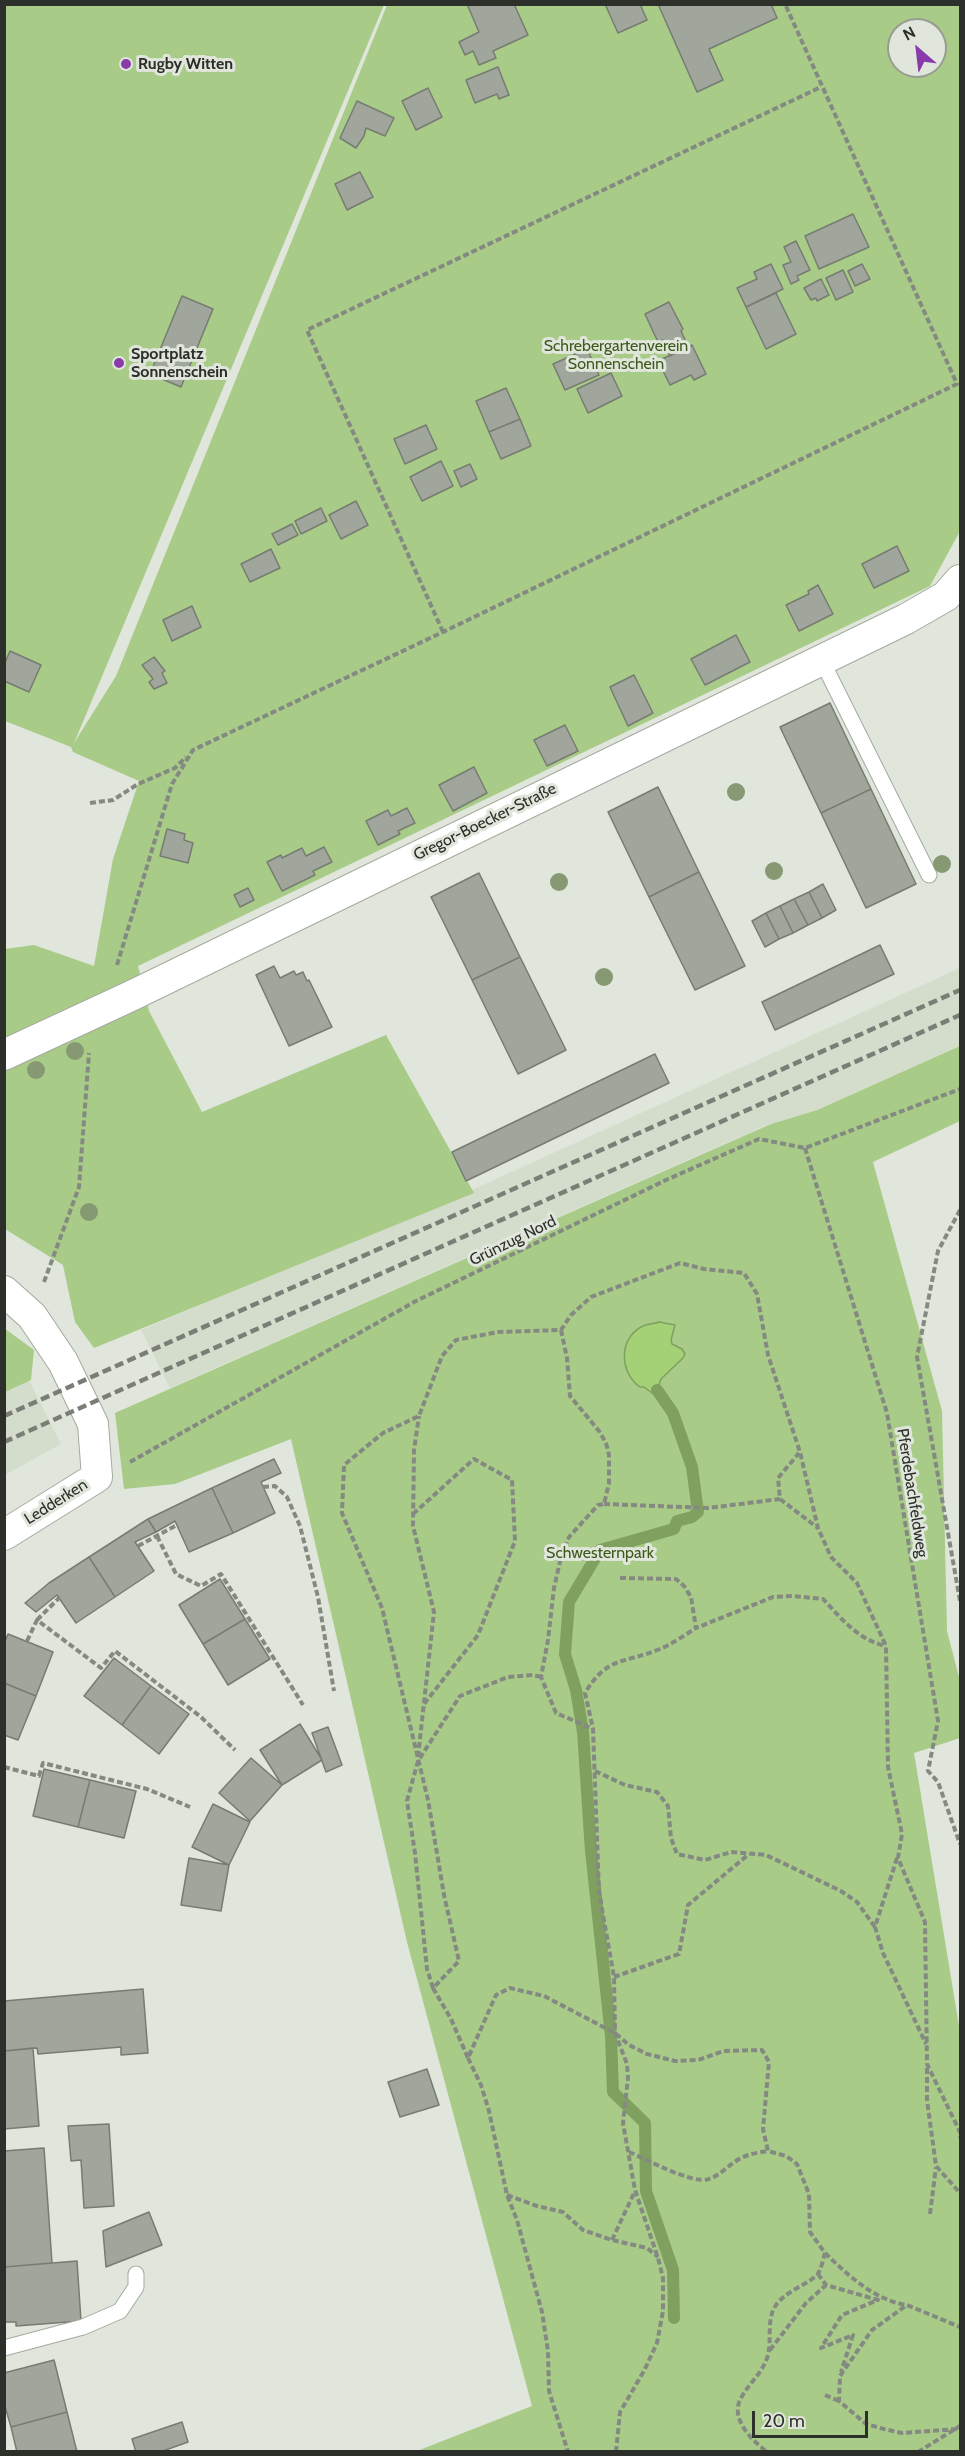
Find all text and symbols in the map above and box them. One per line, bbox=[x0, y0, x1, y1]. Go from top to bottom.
north arrow bbox=[887, 18, 947, 78]
text: N bbox=[900, 22, 919, 44]
place label: Rugby Witten bbox=[138, 54, 233, 74]
marker: Rugby Witten bbox=[119, 57, 133, 71]
park label: Schrebergartenverein Sonnenschein bbox=[544, 336, 688, 374]
place label: Sportplatz Sonnenschein bbox=[131, 344, 228, 382]
marker: Sportplatz Sonnenschein bbox=[112, 356, 126, 370]
street label: Gregor-Boecker-Straße bbox=[410, 779, 560, 865]
street label: Grünzug Nord bbox=[467, 1212, 559, 1270]
street label: Pferdebachfeldweg bbox=[892, 1427, 932, 1559]
street label: Ledderken bbox=[21, 1475, 91, 1529]
park label: Schwesternpark bbox=[546, 1543, 654, 1563]
scale bar bbox=[755, 2399, 870, 2437]
text: 20 m bbox=[763, 2410, 805, 2432]

